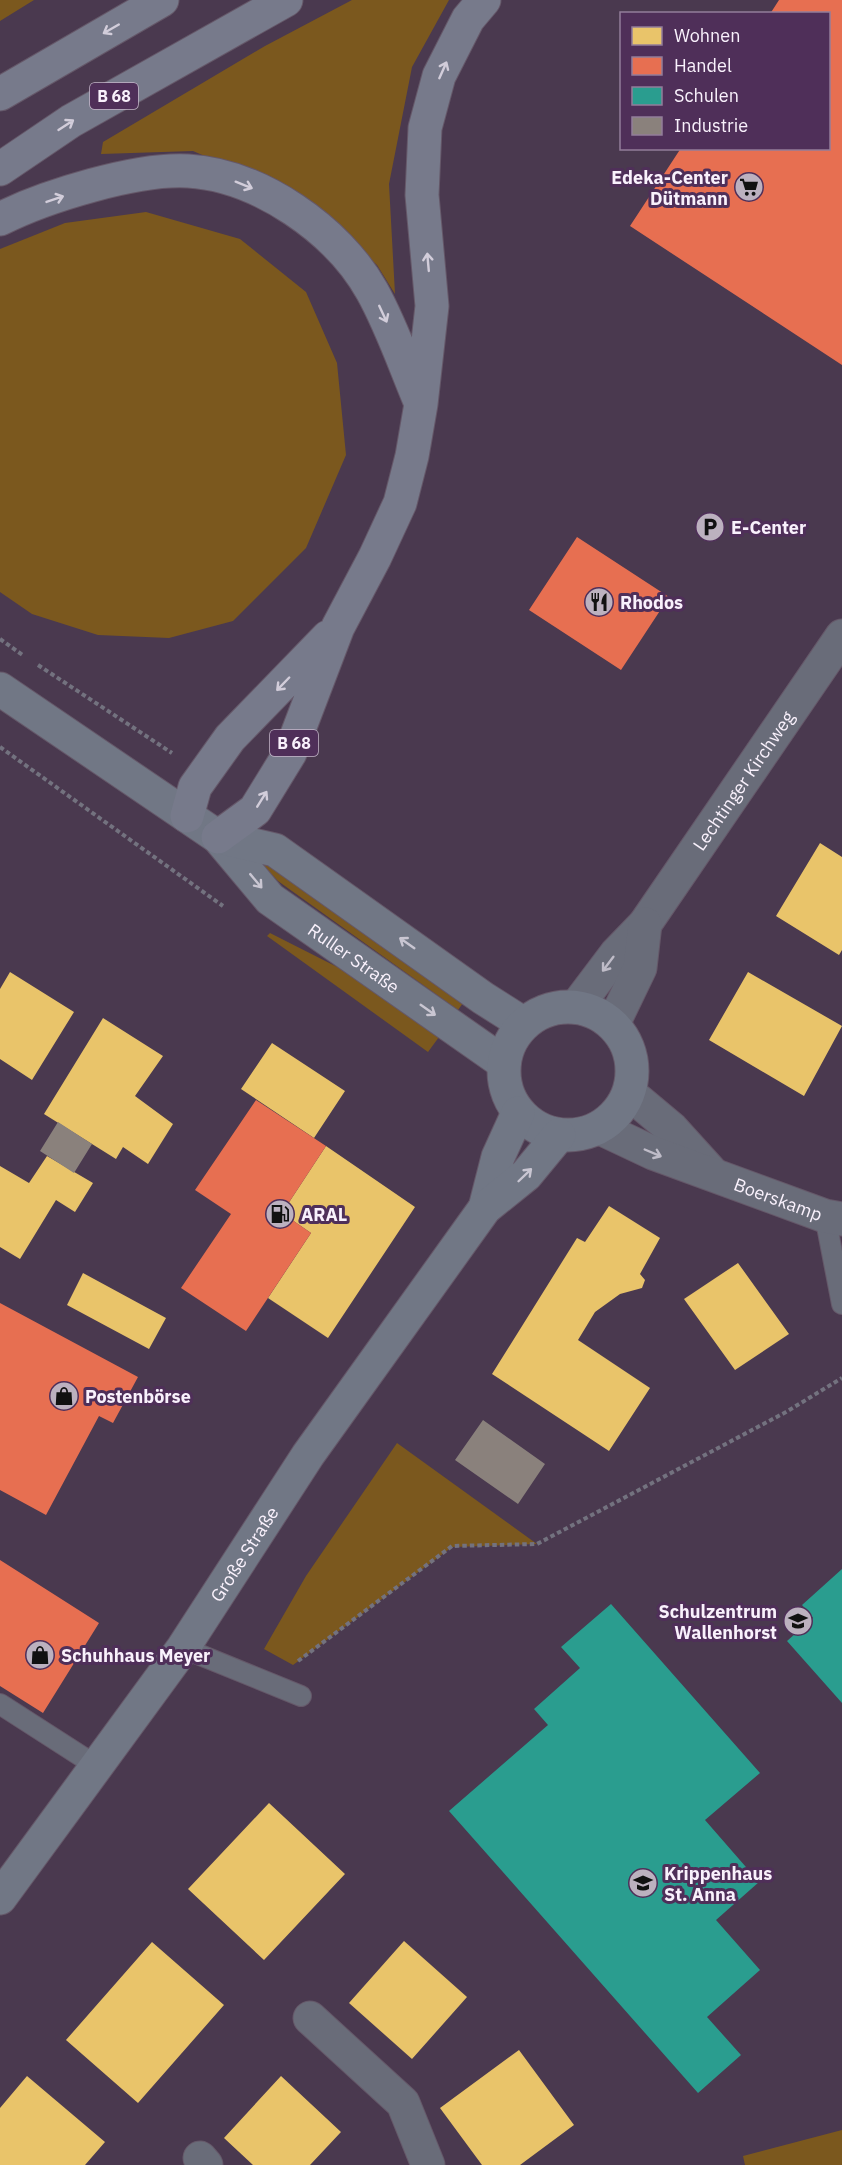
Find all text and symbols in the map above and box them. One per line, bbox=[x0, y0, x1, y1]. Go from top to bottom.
legend bbox=[620, 12, 830, 150]
one-way arrow bbox=[103, 23, 120, 35]
text: Wohnen bbox=[674, 24, 740, 47]
text: Handel bbox=[674, 54, 732, 77]
one-way arrow bbox=[437, 62, 449, 80]
road number: B 68 bbox=[90, 83, 138, 109]
text: Schulen bbox=[674, 84, 739, 107]
text: Industrie bbox=[674, 114, 748, 137]
one-way arrow bbox=[57, 119, 74, 131]
place label: Edeka-Center Dütmann bbox=[611, 166, 728, 210]
supermarket icon: Edeka-Center Dütmann bbox=[733, 171, 765, 203]
one-way arrow bbox=[234, 180, 253, 191]
one-way arrow bbox=[45, 192, 64, 203]
one-way arrow bbox=[422, 252, 433, 272]
one-way arrow bbox=[377, 305, 389, 323]
parking icon: E-Center bbox=[694, 511, 726, 543]
place label: E-Center bbox=[731, 516, 806, 539]
restaurant icon: Rhodos bbox=[583, 586, 615, 618]
place label: Rhodos bbox=[620, 591, 683, 614]
one-way arrow bbox=[275, 677, 290, 692]
street label: Lechtinger Kirchweg bbox=[687, 706, 799, 855]
road number: B 68 bbox=[270, 730, 318, 756]
one-way arrow bbox=[256, 791, 268, 808]
one-way arrow bbox=[249, 873, 262, 889]
street label: Ruller Straße bbox=[304, 918, 404, 998]
one-way arrow bbox=[399, 937, 415, 949]
one-way arrow bbox=[602, 955, 615, 971]
one-way arrow bbox=[420, 1004, 436, 1016]
one-way arrow bbox=[643, 1147, 661, 1159]
one-way arrow bbox=[517, 1168, 532, 1182]
street label: Boerskamp bbox=[731, 1172, 826, 1226]
fuel station icon: ARAL bbox=[264, 1198, 296, 1230]
place label: ARAL bbox=[301, 1203, 347, 1226]
shop icon: Postenbörse bbox=[48, 1380, 80, 1412]
place label: Postenbörse bbox=[85, 1385, 191, 1408]
street label: Große Straße bbox=[205, 1502, 283, 1606]
place label: Schulzentrum Wallenhorst bbox=[659, 1600, 777, 1644]
school or university icon: Schulzentrum Wallenhorst bbox=[782, 1605, 814, 1637]
shop icon: Schuhhaus Meyer bbox=[24, 1639, 56, 1671]
place label: Schuhhaus Meyer bbox=[61, 1644, 210, 1667]
place label: Krippenhaus St. Anna bbox=[664, 1862, 772, 1906]
school or university icon: Krippenhaus St. Anna bbox=[627, 1867, 659, 1899]

